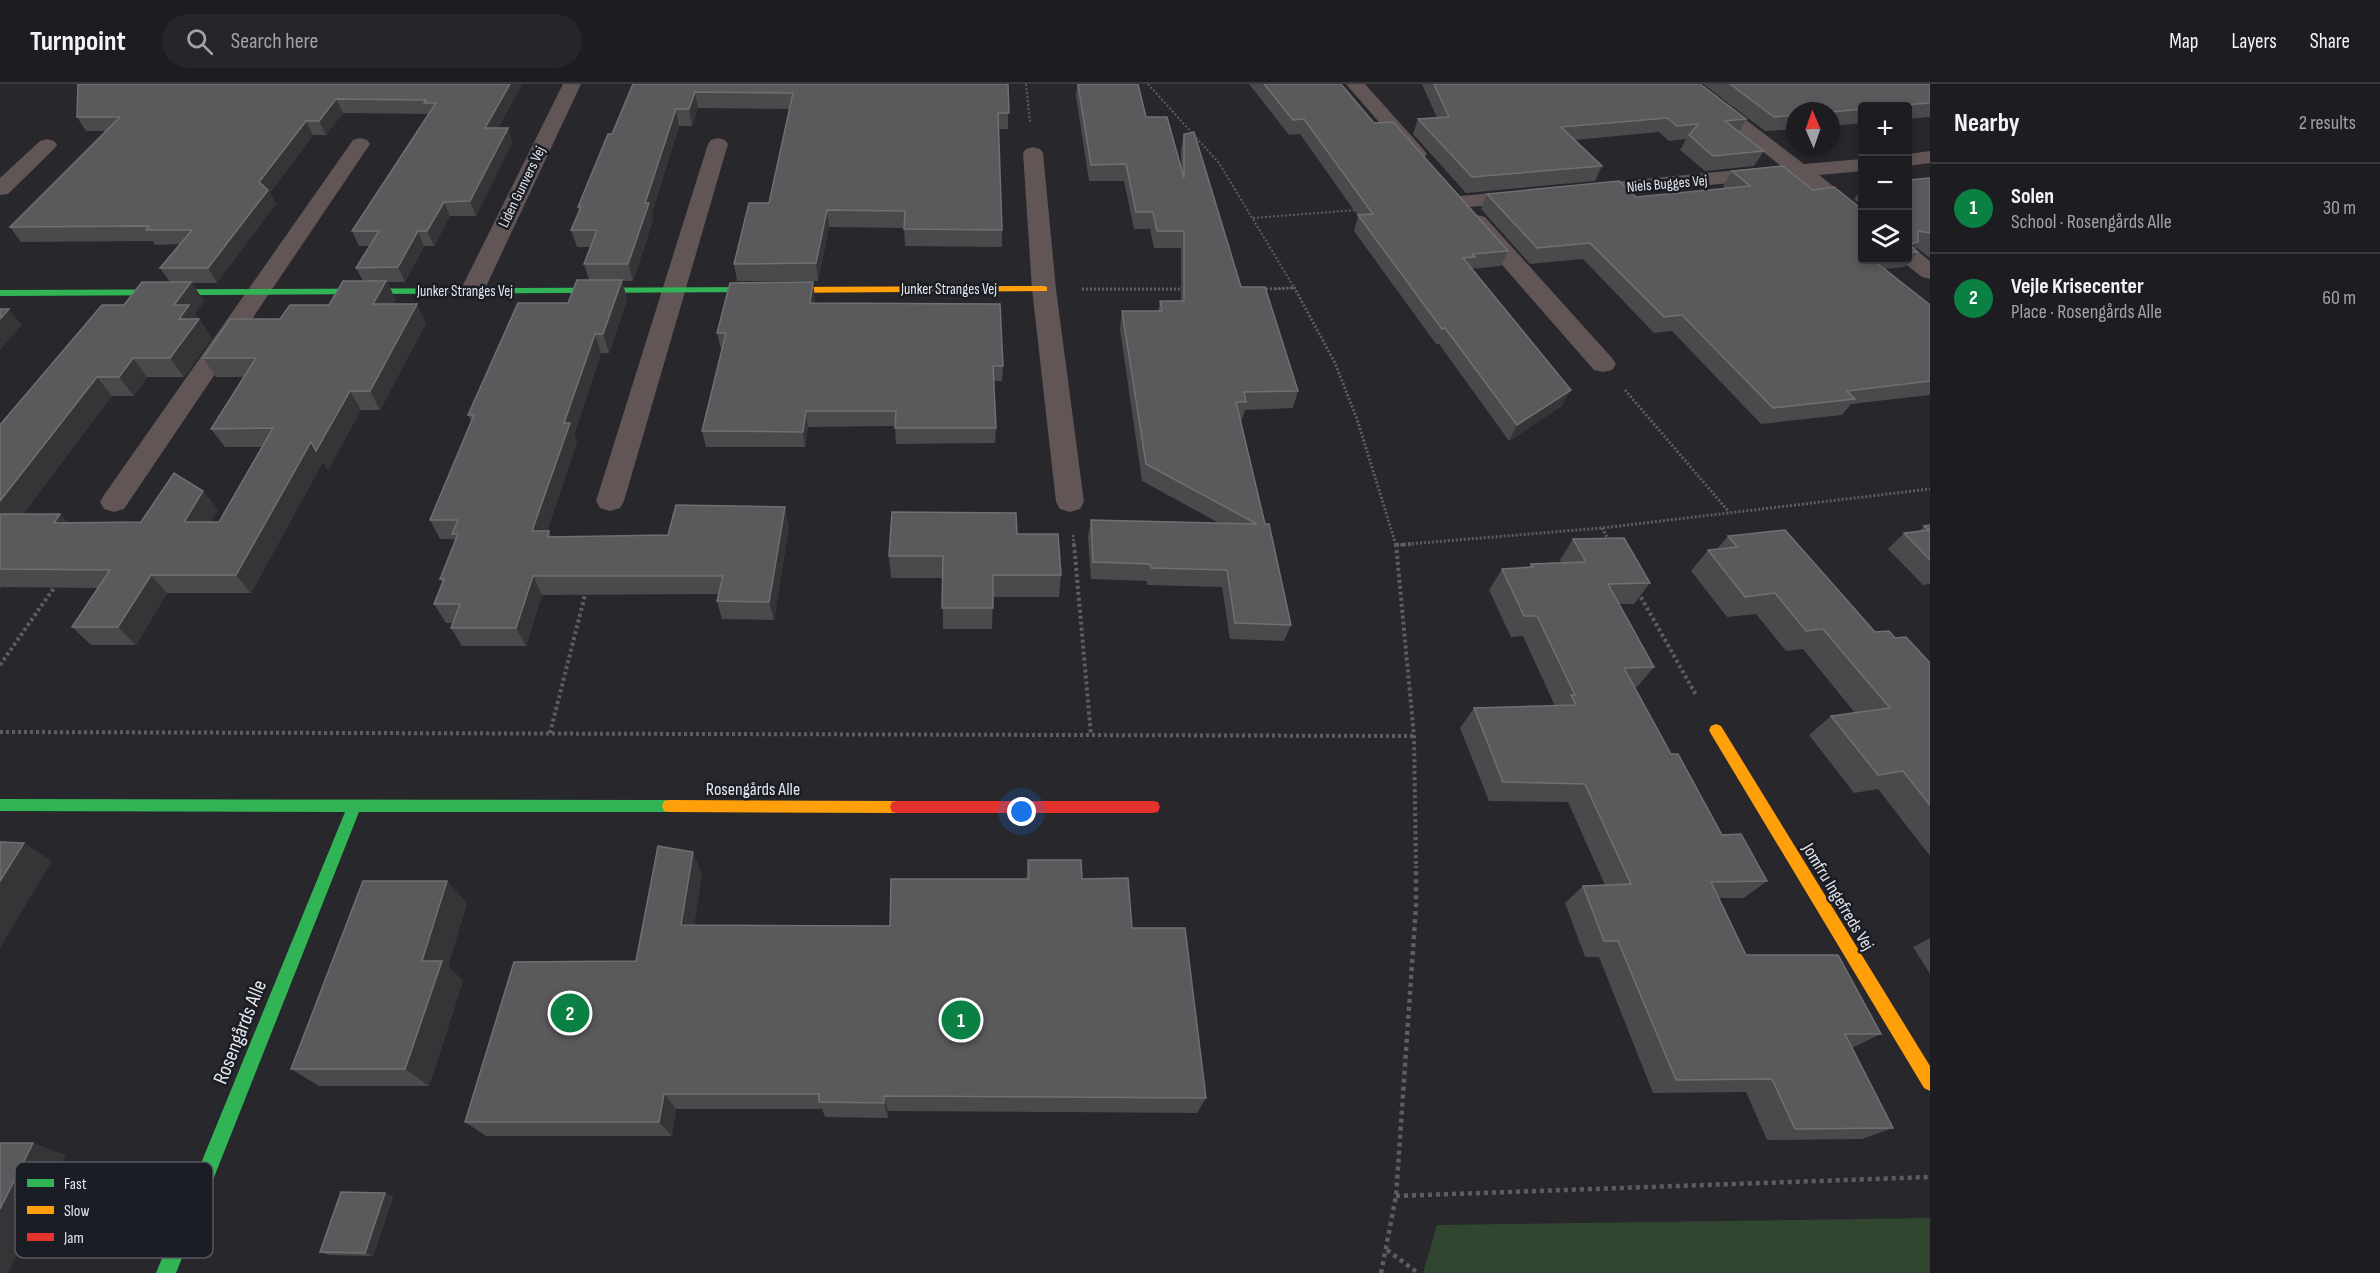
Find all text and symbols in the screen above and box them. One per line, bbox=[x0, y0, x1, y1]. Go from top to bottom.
search box bbox=[162, 14, 582, 68]
text: Turnpoint bbox=[30, 25, 126, 58]
icon: search bbox=[183, 25, 216, 58]
text: Search here bbox=[231, 28, 318, 55]
text: Map bbox=[2169, 29, 2198, 54]
text: Layers bbox=[2231, 29, 2277, 54]
text: Share bbox=[2310, 29, 2350, 54]
north arrow bbox=[1786, 102, 1840, 156]
map controls bbox=[1858, 102, 1912, 264]
button: + bbox=[1858, 102, 1912, 156]
text: Nearby bbox=[1954, 108, 2020, 139]
text: 2 results bbox=[2299, 111, 2356, 135]
street label: Liden Gunvers Vej bbox=[494, 143, 550, 231]
button: − bbox=[1858, 156, 1912, 210]
street label: Niels Bugges Vej bbox=[1626, 171, 1708, 197]
text: Solen bbox=[2011, 183, 2054, 210]
text: 1 bbox=[1970, 196, 1977, 220]
text: 30 m bbox=[2323, 196, 2356, 220]
button: layers bbox=[1858, 210, 1912, 264]
text: School · Rosengårds Alle bbox=[2011, 210, 2172, 234]
text: Vejle Krisecenter bbox=[2011, 273, 2144, 300]
street label: Junker Stranges Vej bbox=[900, 280, 997, 299]
street label: Junker Stranges Vej bbox=[416, 282, 513, 301]
text: 2 bbox=[1969, 286, 1978, 310]
text: 60 m bbox=[2322, 286, 2356, 310]
text: Place · Rosengårds Alle bbox=[2011, 300, 2162, 324]
street label: Rosengårds Alle bbox=[706, 779, 800, 800]
your location bbox=[1007, 797, 1036, 826]
street label: Jomfru Ingefreds Vej bbox=[1797, 839, 1878, 954]
street label: Rosengårds Alle bbox=[208, 976, 272, 1088]
pin: 2 bbox=[550, 990, 590, 1036]
pin: 1 bbox=[942, 998, 980, 1042]
legend bbox=[15, 1162, 213, 1258]
text: Fast bbox=[64, 1175, 87, 1194]
text: Slow bbox=[64, 1202, 89, 1221]
text: Jam bbox=[63, 1229, 84, 1248]

